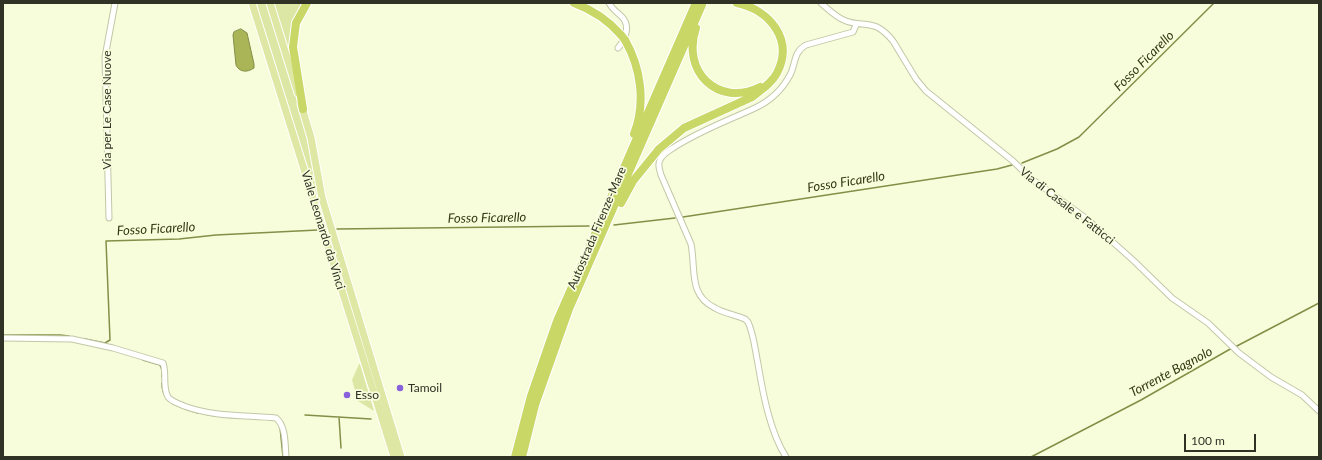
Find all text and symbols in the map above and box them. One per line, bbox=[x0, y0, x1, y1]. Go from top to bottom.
water label: Fosso Ficarello bbox=[1111, 28, 1177, 94]
street label: Via per Le Case Nuove bbox=[100, 51, 114, 169]
street label: Via di Casale e Fatticci bbox=[1017, 164, 1117, 248]
street label: Autostrada Firenze-Mare bbox=[565, 165, 629, 291]
water label: Fosso Ficarello bbox=[806, 168, 886, 196]
street label: Viale Leonardo da Vinci bbox=[298, 169, 348, 291]
water label: Fosso Ficarello bbox=[448, 210, 526, 226]
water label: Fosso Ficarello bbox=[116, 219, 196, 239]
water label: Torrente Bagnolo bbox=[1127, 344, 1215, 400]
place label: Tamoil bbox=[408, 381, 442, 395]
marker: Tamoil bbox=[395, 383, 405, 393]
place label: Esso bbox=[355, 388, 379, 402]
marker: Esso bbox=[342, 390, 352, 400]
scale bar bbox=[1186, 426, 1258, 452]
text: 100 m bbox=[1191, 433, 1225, 448]

